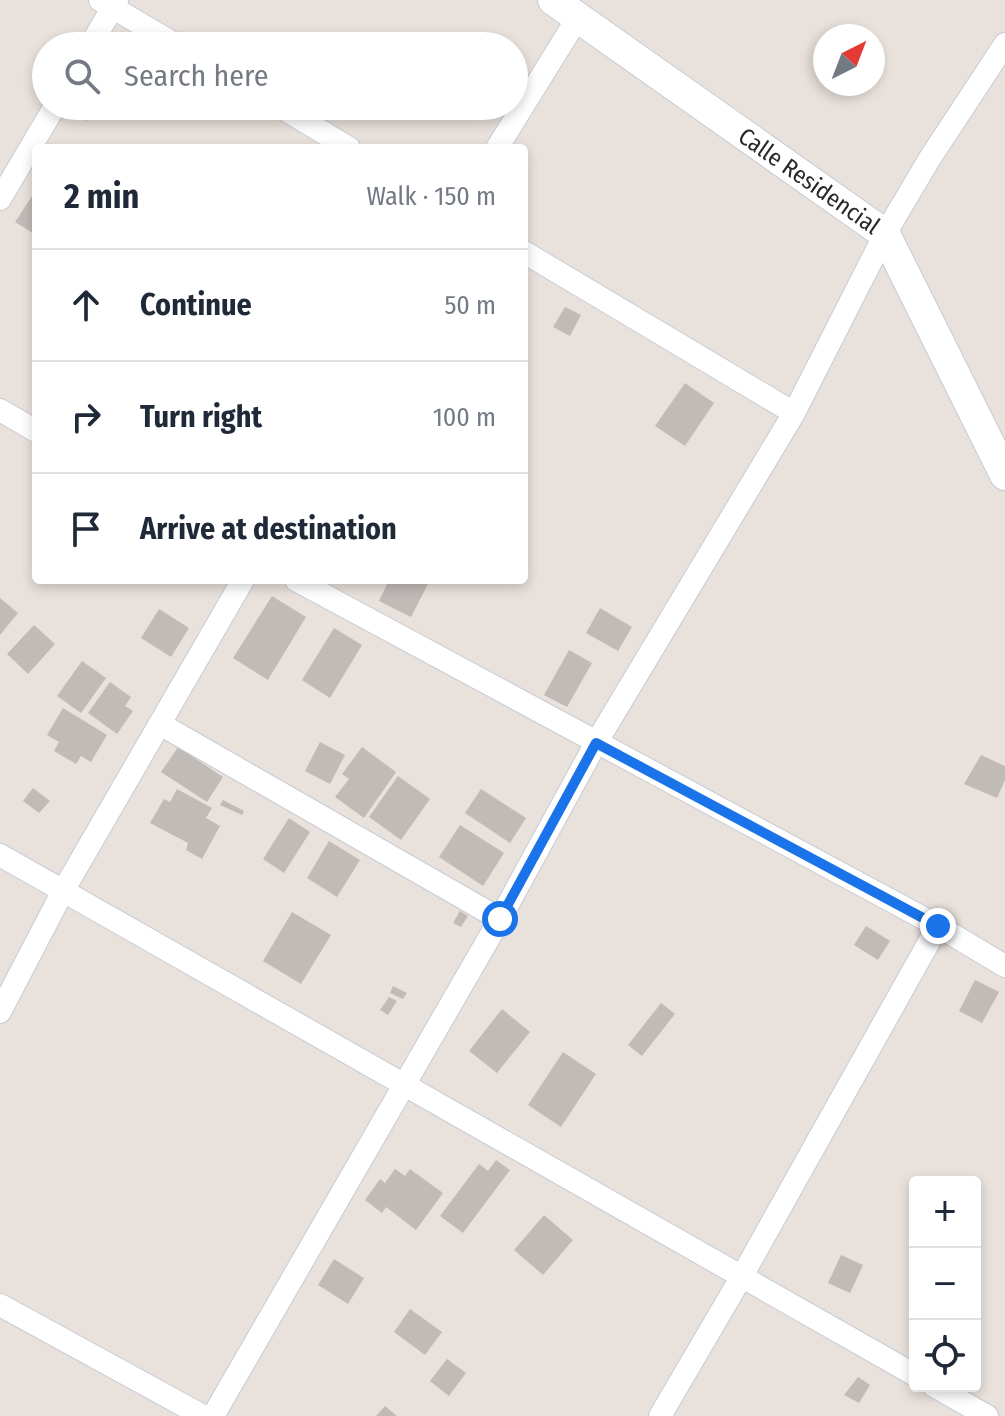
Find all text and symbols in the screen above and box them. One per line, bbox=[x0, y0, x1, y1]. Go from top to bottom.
north arrow bbox=[813, 24, 885, 96]
search box bbox=[32, 32, 528, 120]
icon: search bbox=[60, 54, 104, 98]
text: Search here bbox=[124, 58, 269, 94]
street label: Calle Residencial bbox=[733, 122, 885, 240]
text: 2 min bbox=[64, 176, 139, 217]
text: Walk · 150 m bbox=[366, 181, 496, 212]
icon: ahead bbox=[64, 283, 108, 327]
text: Continue bbox=[140, 287, 252, 323]
text: 50 m bbox=[444, 290, 496, 321]
icon: right bbox=[64, 395, 108, 439]
text: Turn right bbox=[140, 399, 262, 435]
text: 100 m bbox=[433, 402, 496, 433]
icon: arrive bbox=[64, 507, 108, 551]
text: Arrive at destination bbox=[140, 511, 397, 547]
route start bbox=[482, 901, 518, 937]
route end bbox=[920, 908, 956, 944]
map controls bbox=[909, 1176, 981, 1392]
button: + bbox=[909, 1176, 981, 1248]
button: − bbox=[909, 1248, 981, 1320]
button: locate bbox=[909, 1320, 981, 1392]

